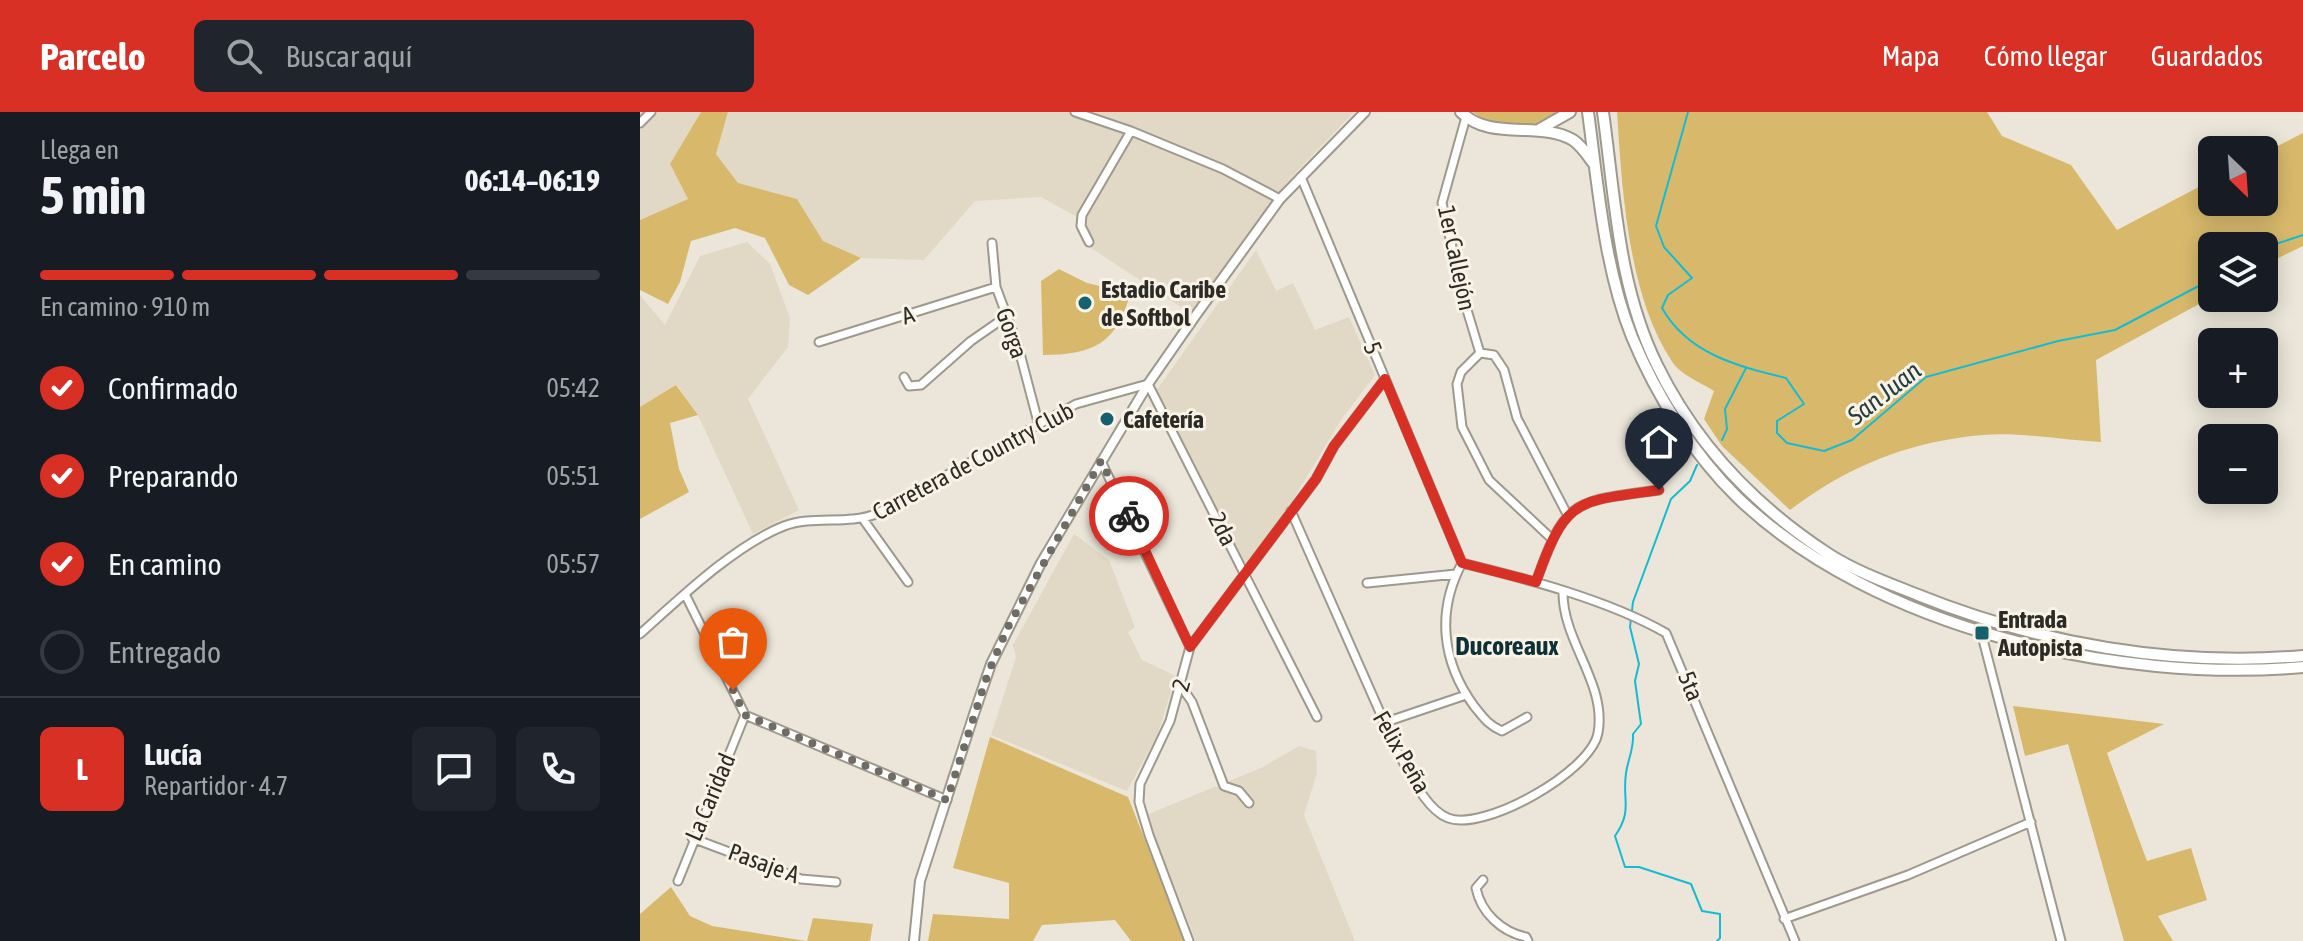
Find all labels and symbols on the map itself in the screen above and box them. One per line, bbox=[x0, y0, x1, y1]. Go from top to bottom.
north arrow bbox=[2198, 136, 2278, 216]
street label: 1er Callejón bbox=[1433, 203, 1481, 313]
place label: Estadio Caribe de Softbol bbox=[1101, 276, 1226, 331]
marker: Estadio Caribe de Softbol bbox=[1076, 294, 1094, 312]
street label: A bbox=[898, 300, 918, 330]
street label: Gorga bbox=[991, 304, 1033, 362]
street label: 5 bbox=[1358, 338, 1388, 358]
water label: San Juan bbox=[1841, 355, 1927, 432]
street label: Carretera de Country Club bbox=[868, 397, 1078, 525]
place label: Cafetería bbox=[1123, 406, 1204, 433]
pin bbox=[1625, 408, 1693, 490]
marker: Cafetería bbox=[1098, 410, 1116, 428]
courier bbox=[1089, 476, 1169, 556]
street label: 2da bbox=[1203, 508, 1243, 550]
place label: Entrada Autopista bbox=[1997, 606, 2083, 661]
pin bbox=[699, 608, 767, 690]
marker: Entrada Autopista bbox=[1973, 624, 1991, 642]
district label: Ducoreaux bbox=[1455, 631, 1559, 661]
street label: 5ta bbox=[1673, 667, 1709, 705]
street label: 2 bbox=[1166, 676, 1196, 694]
street label: Felix Peña bbox=[1368, 706, 1436, 798]
street label: La Caridad bbox=[680, 749, 740, 845]
street label: Pasaje A bbox=[725, 838, 803, 888]

